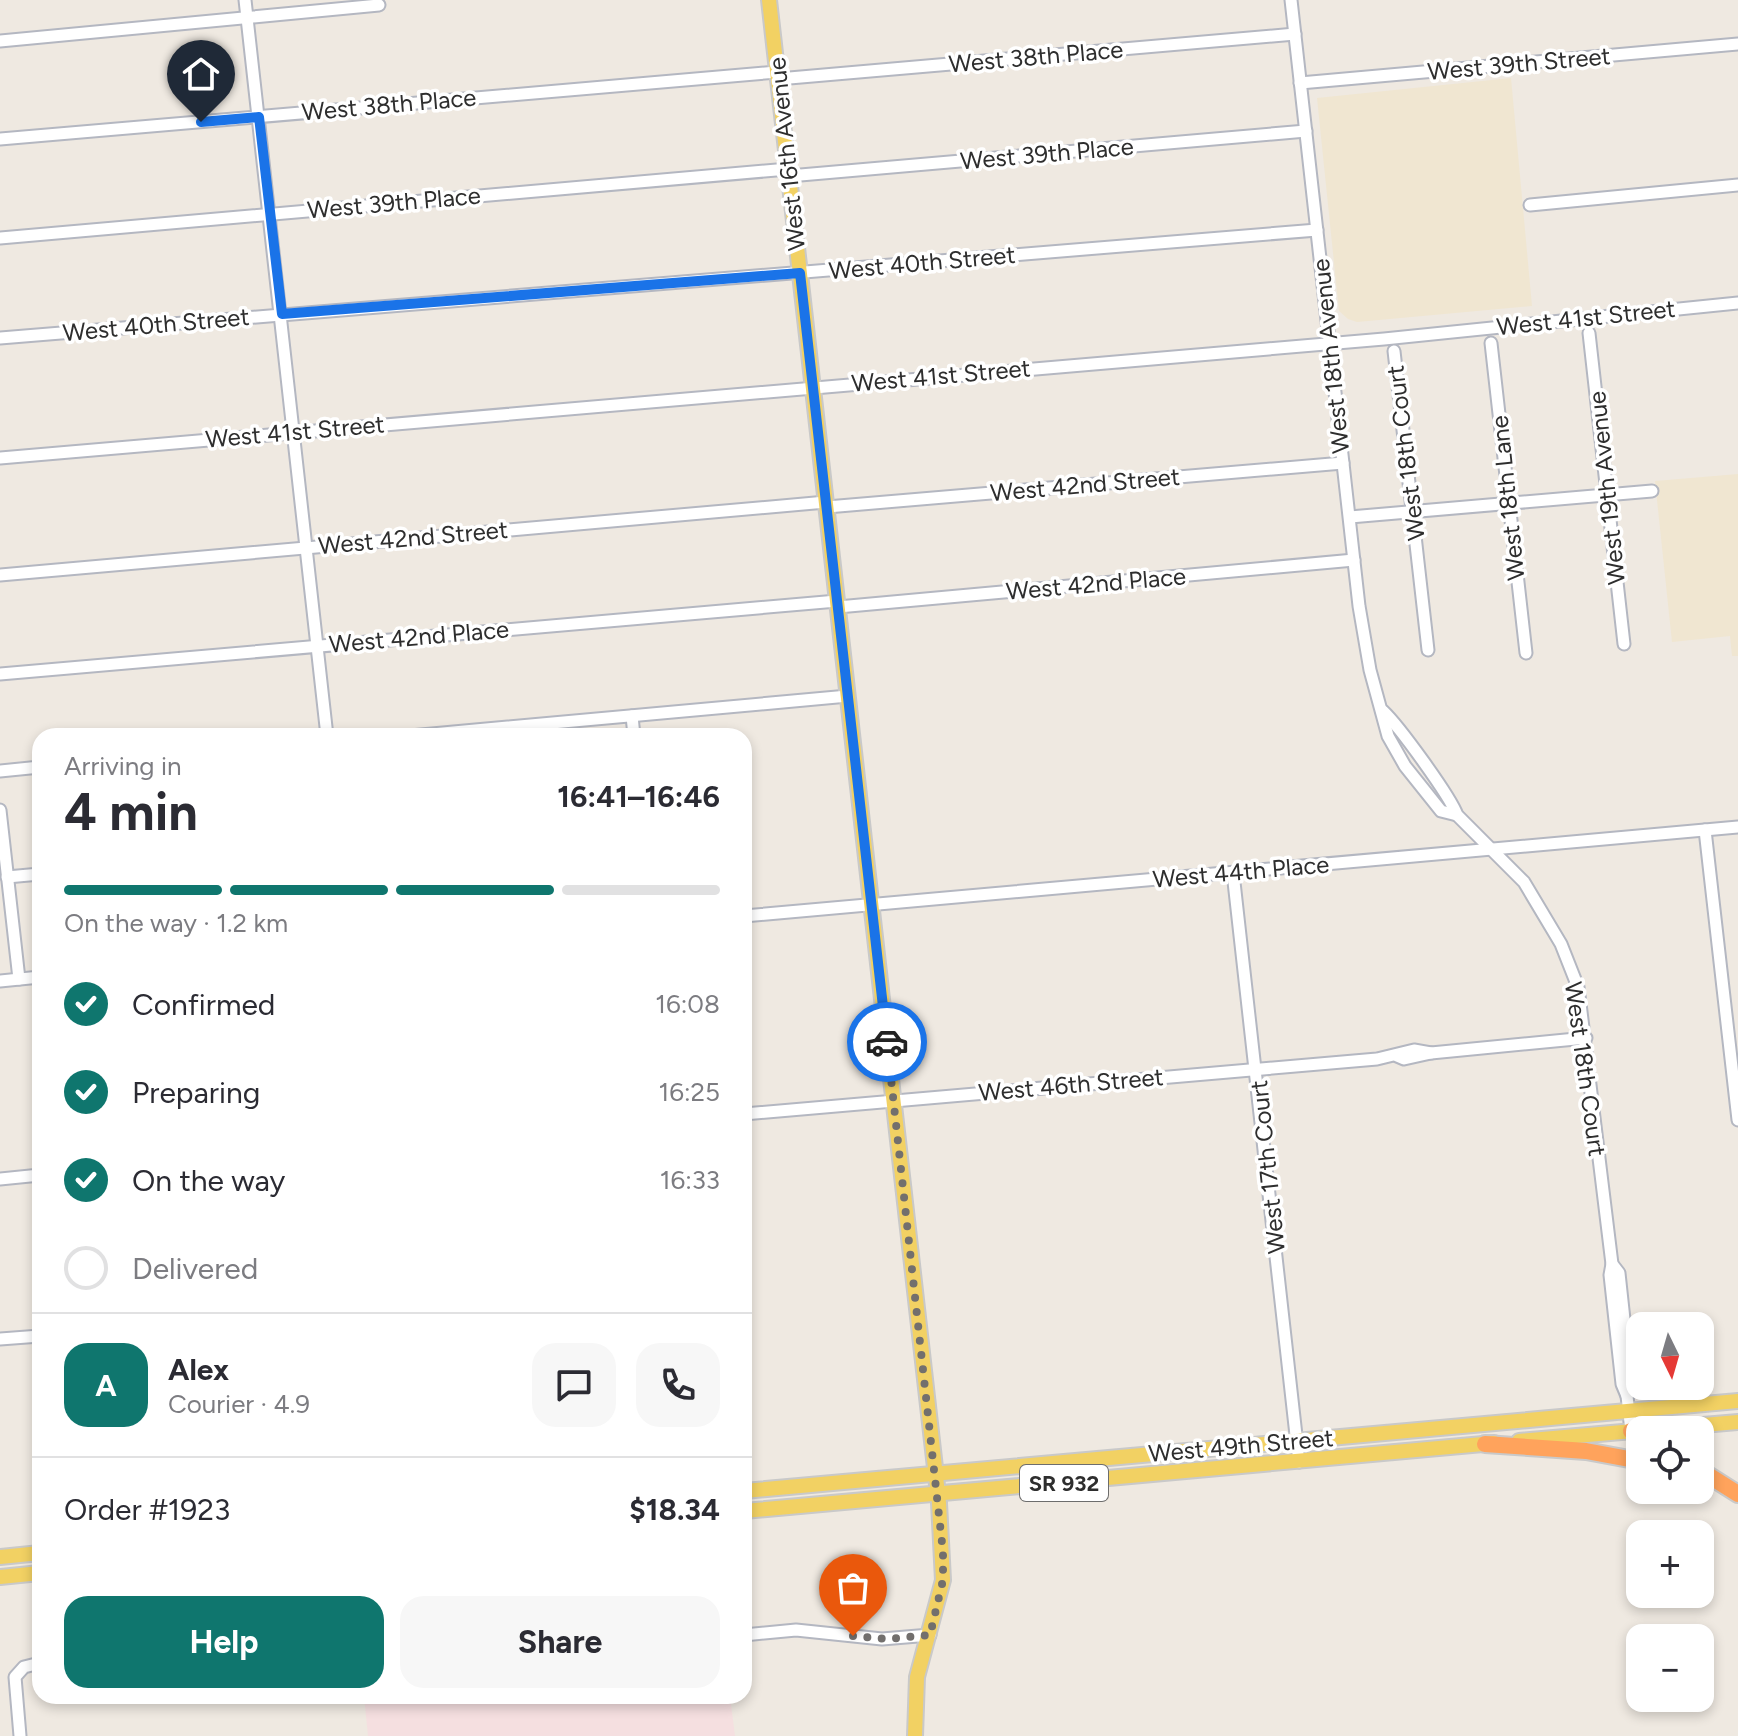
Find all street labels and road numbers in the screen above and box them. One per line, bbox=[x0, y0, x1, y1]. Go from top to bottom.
street label: West 38th Place bbox=[948, 34, 1124, 79]
street label: West 39th Street bbox=[1426, 41, 1612, 86]
street label: West 16th Avenue bbox=[762, 56, 811, 252]
street label: West 38th Place bbox=[301, 82, 477, 127]
street label: West 39th Place bbox=[959, 131, 1135, 176]
street label: West 39th Place bbox=[306, 180, 482, 225]
street label: West 40th Street bbox=[827, 240, 1016, 285]
street label: West 18th Avenue bbox=[1306, 257, 1355, 455]
street label: West 41st Street bbox=[1495, 294, 1677, 341]
street label: West 40th Street bbox=[61, 302, 250, 347]
street label: West 41st Street bbox=[850, 353, 1032, 398]
street label: West 18th Court bbox=[1380, 364, 1431, 542]
street label: West 19th Avenue bbox=[1582, 390, 1631, 586]
street label: West 41st Street bbox=[204, 409, 386, 454]
street label: West 18th Lane bbox=[1484, 414, 1531, 582]
street label: West 42nd Street bbox=[989, 462, 1181, 507]
street label: West 42nd Street bbox=[317, 515, 509, 560]
street label: West 42nd Place bbox=[1005, 561, 1187, 606]
street label: West 42nd Place bbox=[328, 614, 510, 659]
street label: West 44th Place bbox=[1151, 849, 1330, 894]
street label: West 18th Court bbox=[1559, 980, 1612, 1158]
street label: West 46th Street bbox=[977, 1062, 1165, 1107]
street label: West 17th Court bbox=[1244, 1079, 1291, 1255]
street label: West 49th Street bbox=[1147, 1423, 1335, 1468]
road number: SR 932 bbox=[1020, 1465, 1108, 1501]

